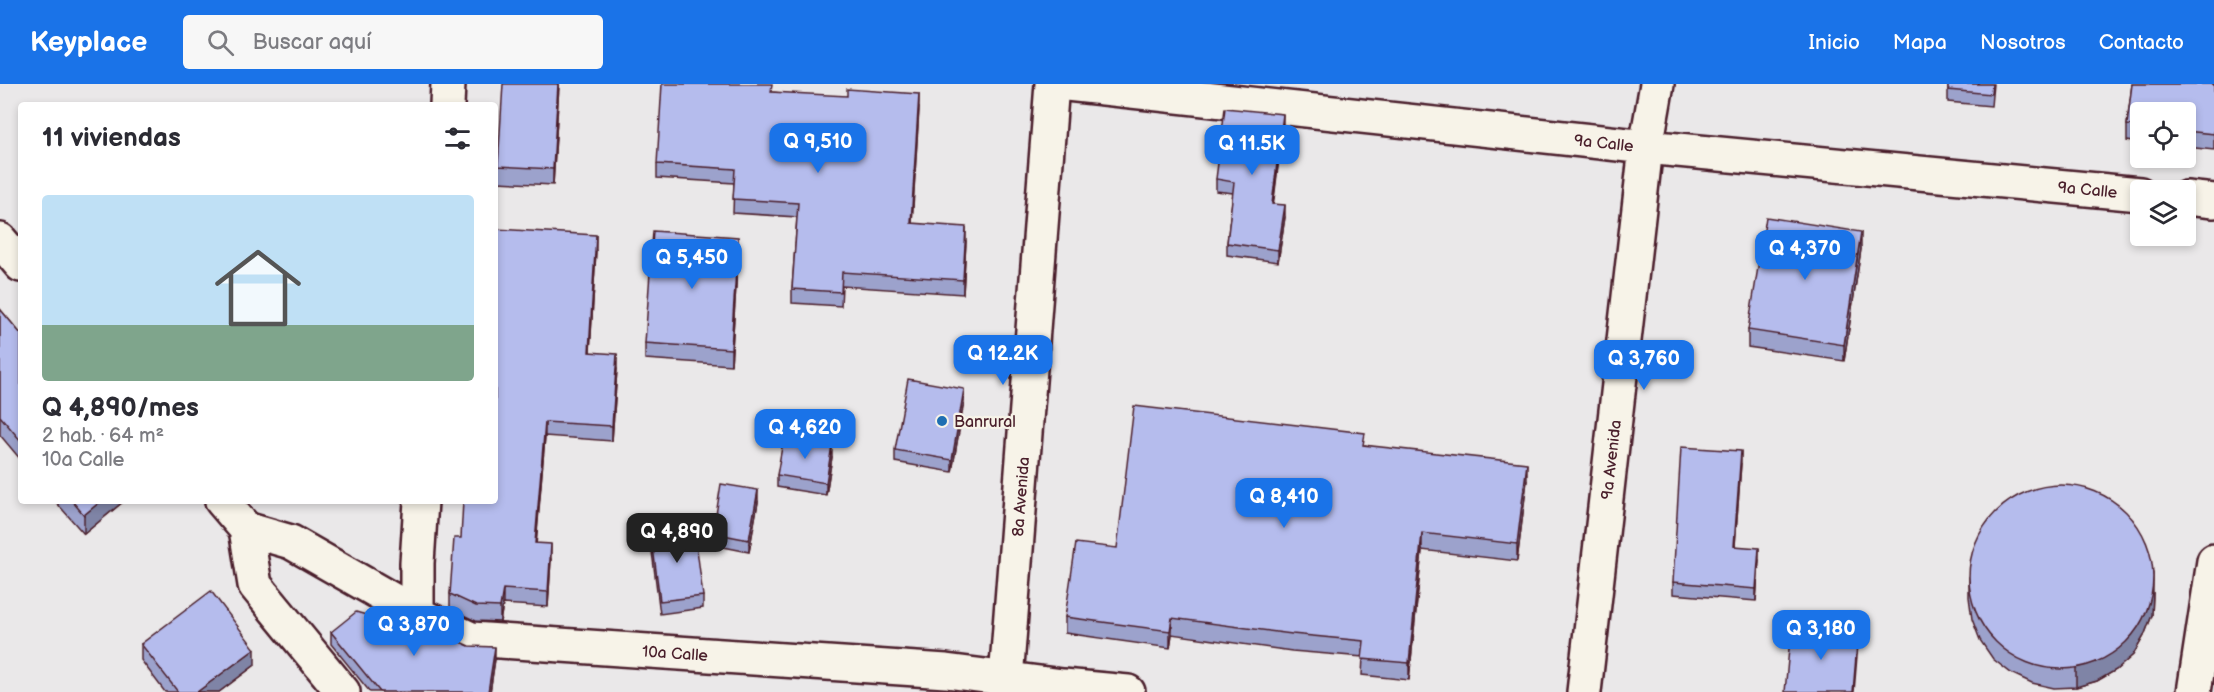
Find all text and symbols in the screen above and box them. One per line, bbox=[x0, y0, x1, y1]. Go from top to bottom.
search box bbox=[183, 15, 603, 69]
text: Keyplace bbox=[30, 26, 147, 59]
icon: search bbox=[204, 26, 237, 59]
text: Buscar aquí bbox=[252, 29, 371, 56]
text: Inicio bbox=[1809, 30, 1860, 55]
text: Mapa bbox=[1893, 30, 1947, 55]
text: Nosotros bbox=[1980, 30, 2066, 55]
text: Contacto bbox=[2099, 30, 2184, 55]
map controls bbox=[2130, 102, 2196, 246]
button: locate bbox=[2130, 102, 2196, 168]
icon: filters bbox=[441, 122, 474, 155]
text: 11 viviendas bbox=[42, 123, 181, 154]
pin: Q 9,510 bbox=[763, 123, 873, 174]
pin: Q 11.5K bbox=[1197, 125, 1307, 176]
text: Q 9,510 bbox=[783, 130, 853, 154]
street label: 9a Calle bbox=[1573, 131, 1635, 157]
text: Q 11.5K bbox=[1219, 132, 1285, 156]
street label: 9a Calle bbox=[2057, 178, 2119, 203]
button: layers bbox=[2130, 180, 2196, 246]
pin: Q 4,370 bbox=[1750, 230, 1860, 281]
icon: home bbox=[204, 234, 312, 342]
text: Q 4,370 bbox=[1769, 237, 1841, 261]
pin: Q 5,450 bbox=[637, 239, 747, 290]
text: Q 5,450 bbox=[656, 246, 728, 270]
pin: Q 12.2K bbox=[948, 335, 1058, 386]
pin: Q 3,760 bbox=[1589, 340, 1699, 391]
text: Q 12.2K bbox=[968, 342, 1038, 366]
text: Q 3,760 bbox=[1608, 347, 1680, 371]
text: Q 4,890/mes bbox=[42, 393, 199, 424]
pin: Q 4,620 bbox=[750, 409, 860, 460]
place label: Banrural bbox=[954, 413, 1016, 432]
marker: Banrural bbox=[935, 414, 949, 428]
text: Q 4,620 bbox=[769, 416, 841, 440]
street label: 9a Avenida bbox=[1598, 419, 1626, 501]
text: 2 hab. · 64 m² bbox=[42, 424, 164, 448]
text: 10a Calle bbox=[42, 448, 124, 472]
street label: 8a Avenida bbox=[1009, 456, 1034, 537]
pin: Q 8,410 bbox=[1229, 478, 1339, 529]
text: Q 8,410 bbox=[1249, 485, 1319, 509]
pin: Q 4,890 bbox=[622, 513, 732, 564]
text: Q 4,890 bbox=[641, 520, 713, 544]
pin: Q 3,870 bbox=[359, 606, 469, 657]
pin: Q 3,180 bbox=[1766, 610, 1876, 661]
text: Q 3,870 bbox=[378, 613, 450, 637]
text: Q 3,180 bbox=[1786, 617, 1856, 641]
street label: 10a Calle bbox=[641, 643, 709, 666]

